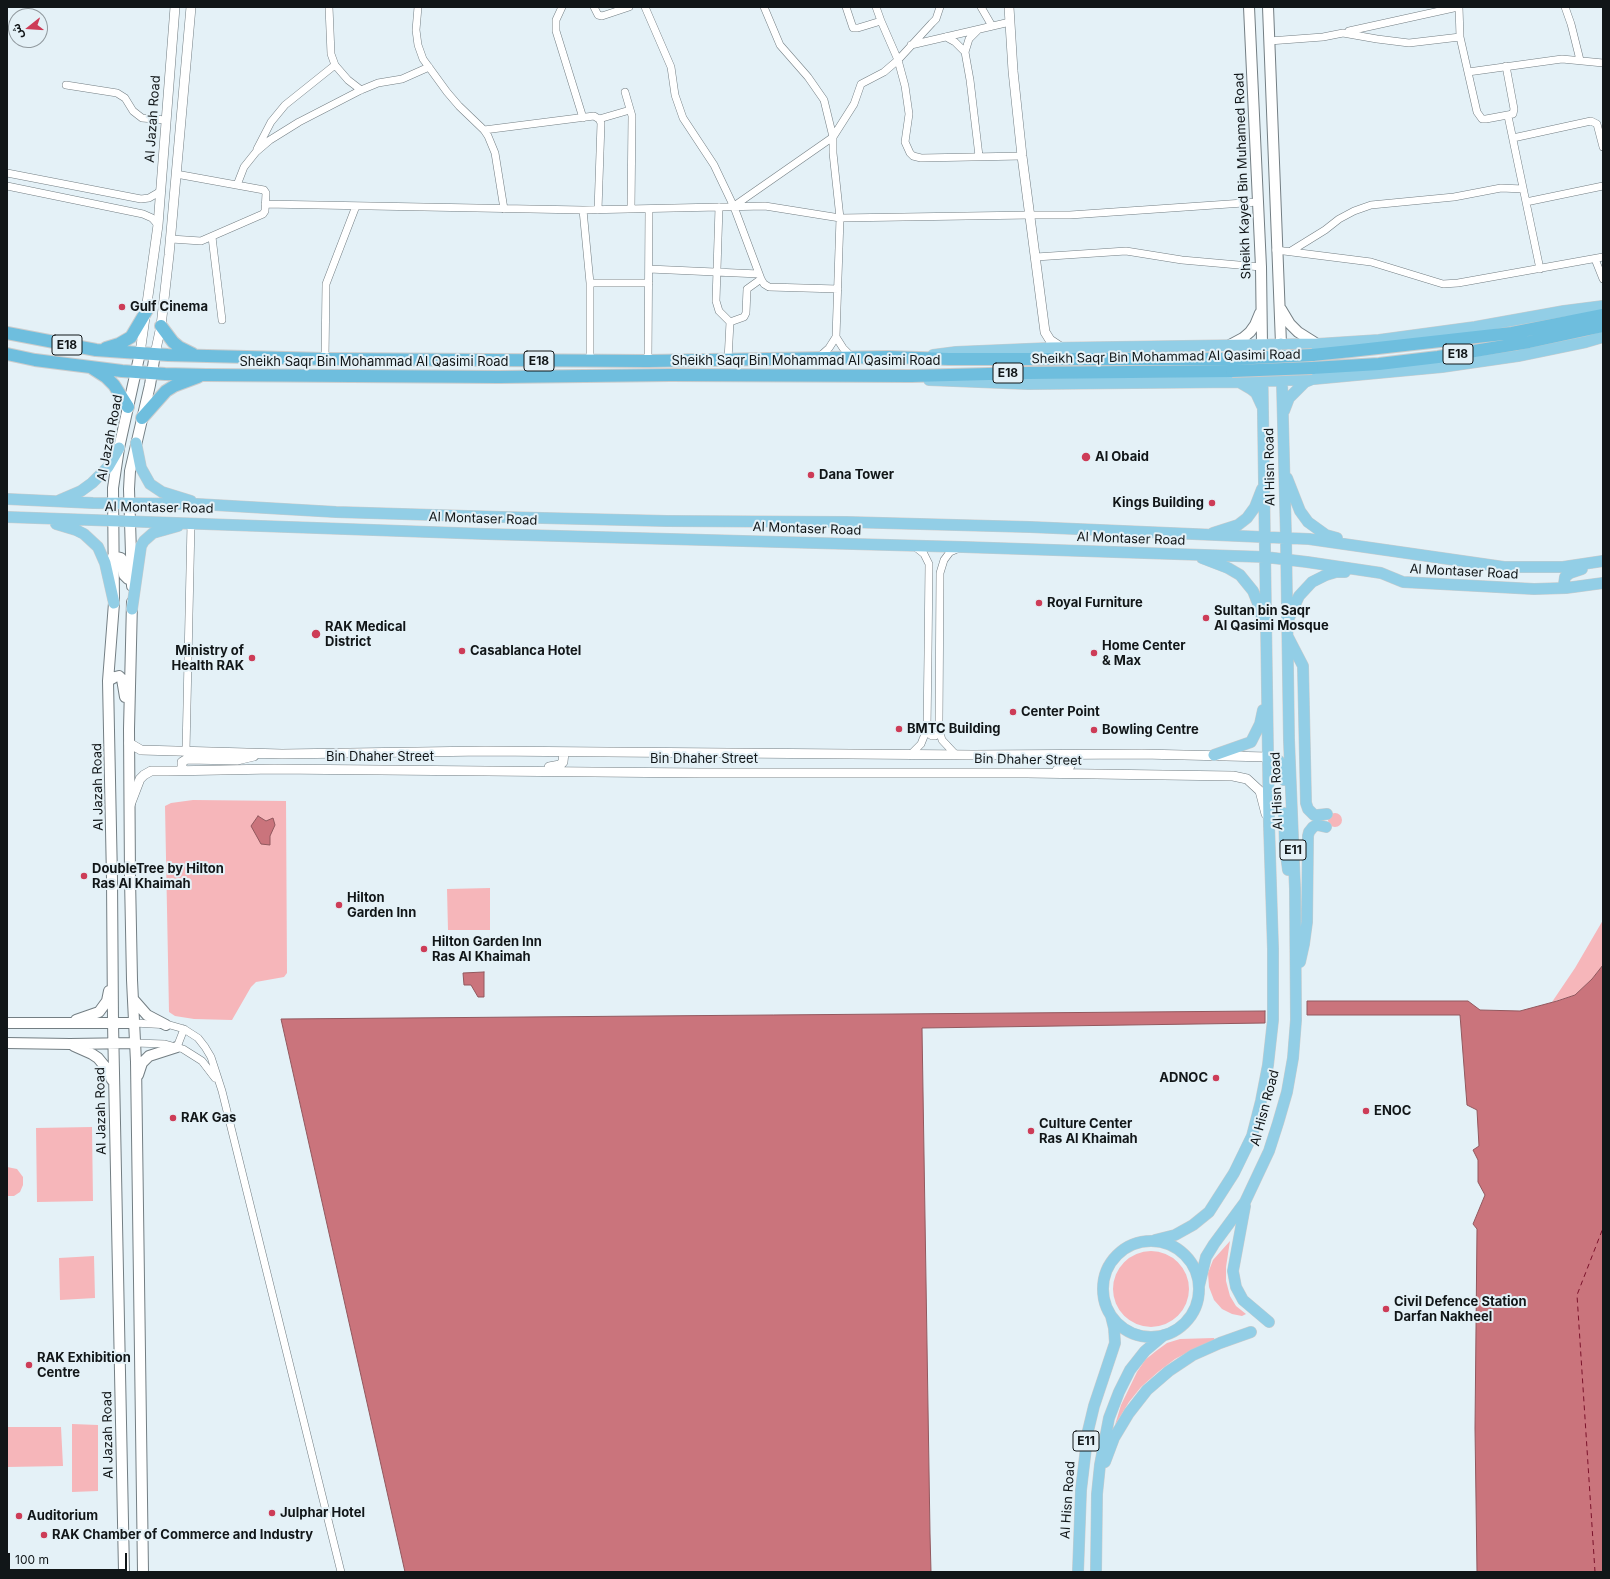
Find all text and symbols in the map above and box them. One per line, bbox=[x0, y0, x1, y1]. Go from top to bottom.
north arrow bbox=[8, 8, 48, 48]
text: ش bbox=[9, 22, 26, 40]
street label: Sheikh Kayed Bin Muhamed Road bbox=[1232, 72, 1254, 280]
street label: Al Jazah Road bbox=[142, 75, 164, 163]
place label: Gulf Cinema bbox=[130, 299, 208, 315]
marker: Gulf Cinema bbox=[117, 302, 127, 312]
road number: E18 bbox=[52, 335, 82, 355]
road number: E18 bbox=[1443, 344, 1473, 364]
street label: Sheikh Saqr Bin Mohammad Al Qasimi Road bbox=[1031, 347, 1301, 367]
road number: E18 bbox=[524, 351, 554, 371]
street label: Sheikh Saqr Bin Mohammad Al Qasimi Road bbox=[671, 353, 941, 369]
street label: Sheikh Saqr Bin Mohammad Al Qasimi Road bbox=[239, 354, 509, 370]
road number: E18 bbox=[993, 363, 1023, 383]
street label: Al Jazah Road bbox=[94, 393, 126, 483]
street label: Al Hisn Road bbox=[1262, 428, 1278, 506]
place label: Al Obaid bbox=[1095, 449, 1149, 465]
marker: Al Obaid bbox=[1080, 451, 1092, 463]
place label: Dana Tower bbox=[819, 467, 894, 483]
marker: Dana Tower bbox=[806, 470, 816, 480]
place label: Kings Building bbox=[1113, 495, 1204, 511]
marker: Kings Building bbox=[1207, 498, 1217, 508]
street label: Al Montaser Road bbox=[104, 499, 214, 517]
street label: Al Montaser Road bbox=[428, 509, 538, 529]
street label: Al Montaser Road bbox=[752, 519, 862, 539]
street label: Al Montaser Road bbox=[1076, 529, 1186, 549]
street label: Al Montaser Road bbox=[1409, 561, 1519, 583]
place label: Royal Furniture bbox=[1047, 595, 1143, 611]
marker: Royal Furniture bbox=[1034, 598, 1044, 608]
place label: Sultan bin Saqr Al Qasimi Mosque bbox=[1214, 603, 1329, 634]
marker: Sultan bin Saqr Al Qasimi Mosque bbox=[1201, 613, 1211, 623]
place label: RAK Medical District bbox=[325, 619, 406, 650]
marker: RAK Medical District bbox=[310, 628, 322, 640]
place label: Home Center & Max bbox=[1102, 638, 1185, 669]
place label: Ministry of Health RAK bbox=[172, 643, 244, 674]
place label: Casablanca Hotel bbox=[470, 643, 581, 659]
marker: Casablanca Hotel bbox=[457, 646, 467, 656]
marker: Home Center & Max bbox=[1089, 648, 1099, 658]
marker: Ministry of Health RAK bbox=[247, 653, 257, 663]
place label: Center Point bbox=[1021, 704, 1100, 720]
marker: Center Point bbox=[1008, 707, 1018, 717]
place label: BMTC Building bbox=[907, 721, 1000, 737]
place label: Bowling Centre bbox=[1102, 722, 1199, 738]
marker: BMTC Building bbox=[894, 724, 904, 734]
marker: Bowling Centre bbox=[1089, 725, 1099, 735]
street label: Al Jazah Road bbox=[89, 743, 107, 831]
street label: Bin Dhaher Street bbox=[326, 749, 434, 765]
street label: Bin Dhaher Street bbox=[650, 751, 758, 767]
street label: Bin Dhaher Street bbox=[974, 751, 1082, 769]
street label: Al Hisn Road bbox=[1268, 752, 1286, 830]
road number: E11 bbox=[1280, 840, 1306, 860]
place label: DoubleTree by Hilton Ras Al Khaimah bbox=[92, 861, 224, 892]
marker: DoubleTree by Hilton Ras Al Khaimah bbox=[79, 871, 89, 881]
place label: Hilton Garden Inn bbox=[347, 890, 416, 921]
marker: Hilton Garden Inn bbox=[334, 900, 344, 910]
place label: Hilton Garden Inn Ras Al Khaimah bbox=[432, 934, 542, 965]
marker: Hilton Garden Inn Ras Al Khaimah bbox=[419, 944, 429, 954]
street label: Al Jazah Road bbox=[92, 1067, 110, 1155]
street label: Al Hisn Road bbox=[1247, 1068, 1283, 1148]
place label: ADNOC bbox=[1159, 1070, 1208, 1086]
marker: ADNOC bbox=[1211, 1073, 1221, 1083]
place label: ENOC bbox=[1374, 1103, 1411, 1119]
marker: ENOC bbox=[1361, 1106, 1371, 1116]
place label: RAK Gas bbox=[181, 1110, 236, 1126]
marker: RAK Gas bbox=[168, 1113, 178, 1123]
place label: Culture Center Ras Al Khaimah bbox=[1039, 1116, 1138, 1147]
marker: Culture Center Ras Al Khaimah bbox=[1026, 1126, 1036, 1136]
place label: Civil Defence Station Darfan Nakheel bbox=[1394, 1294, 1527, 1325]
marker: Civil Defence Station Darfan Nakheel bbox=[1381, 1304, 1391, 1314]
place label: RAK Exhibition Centre bbox=[37, 1350, 131, 1381]
marker: RAK Exhibition Centre bbox=[24, 1360, 34, 1370]
street label: Al Jazah Road bbox=[99, 1391, 117, 1479]
road number: E11 bbox=[1073, 1431, 1099, 1451]
street label: Al Hisn Road bbox=[1057, 1460, 1079, 1540]
place label: Julphar Hotel bbox=[280, 1505, 365, 1521]
place label: Auditorium bbox=[27, 1508, 98, 1524]
marker: Julphar Hotel bbox=[267, 1508, 277, 1518]
marker: Auditorium bbox=[14, 1511, 24, 1521]
place label: RAK Chamber of Commerce and Industry bbox=[52, 1527, 313, 1543]
marker: RAK Chamber of Commerce and Industry bbox=[39, 1530, 49, 1540]
scale bar bbox=[10, 1545, 129, 1571]
text: 100 m bbox=[15, 1552, 49, 1567]

